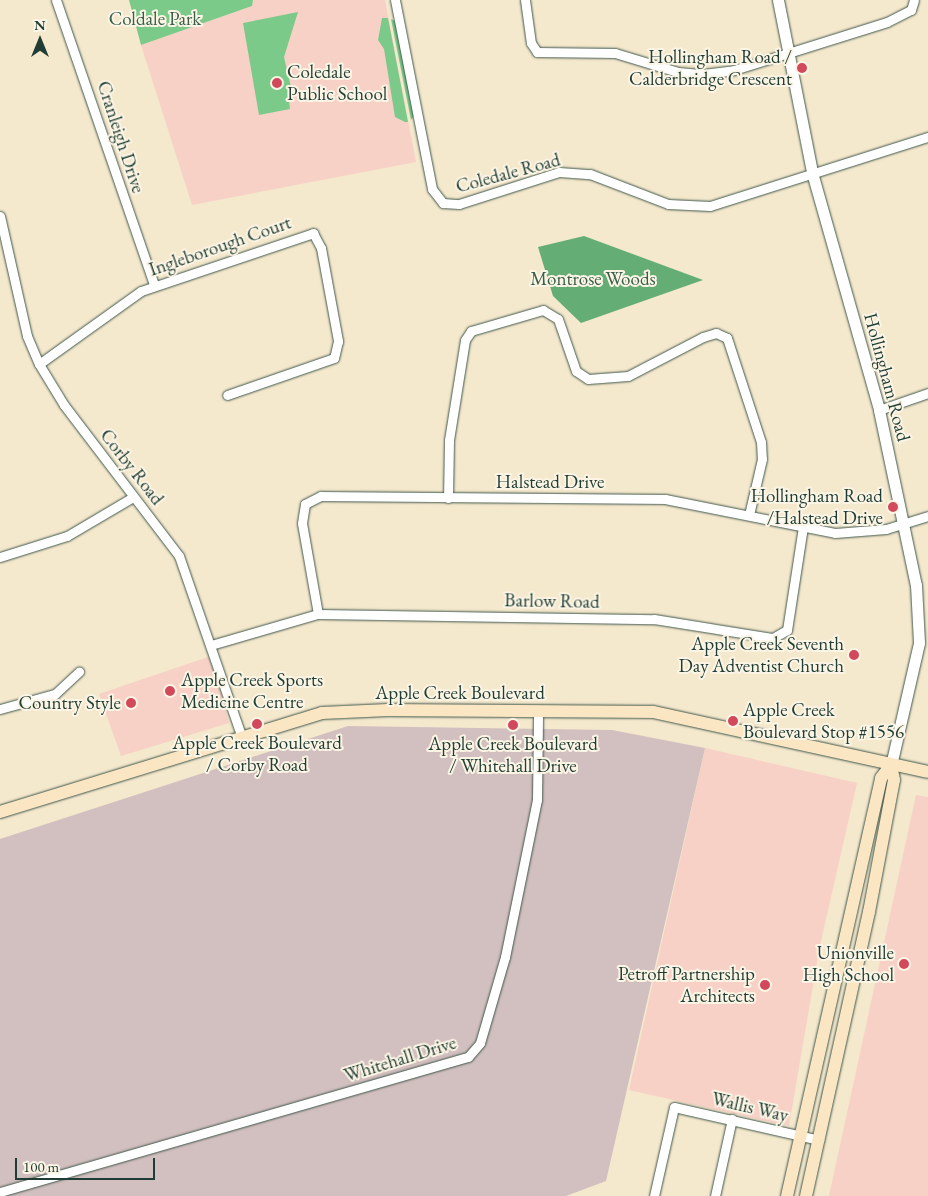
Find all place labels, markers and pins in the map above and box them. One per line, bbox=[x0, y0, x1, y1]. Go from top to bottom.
place label: Hollingham Road / Calderbridge Crescent bbox=[629, 46, 792, 90]
place label: Coledale Public School bbox=[287, 61, 387, 105]
marker: Hollingham Road / Calderbridge Crescent bbox=[796, 62, 808, 74]
marker: Coledale Public School bbox=[271, 77, 283, 89]
place label: Hollingham Road /Halstead Drive bbox=[751, 485, 883, 529]
marker: Hollingham Road /Halstead Drive bbox=[887, 501, 899, 513]
place label: Apple Creek Seventh Day Adventist Church bbox=[678, 633, 844, 677]
marker: Apple Creek Seventh Day Adventist Church bbox=[848, 649, 860, 661]
place label: Apple Creek Sports Medicine Centre bbox=[181, 669, 323, 713]
marker: Apple Creek Sports Medicine Centre bbox=[163, 684, 177, 698]
place label: Country Style bbox=[19, 692, 121, 714]
marker: Country Style bbox=[125, 697, 137, 709]
place label: Apple Creek Boulevard Stop #1556 bbox=[743, 699, 904, 743]
marker: Apple Creek Boulevard Stop #1556 bbox=[727, 715, 739, 727]
marker: Apple Creek Boulevard / Corby Road bbox=[251, 718, 263, 730]
marker: Apple Creek Boulevard / Whitehall Drive bbox=[507, 719, 519, 731]
place label: Apple Creek Boulevard / Corby Road bbox=[172, 732, 342, 776]
place label: Apple Creek Boulevard / Whitehall Drive bbox=[428, 733, 598, 777]
place label: Unionville High School bbox=[803, 942, 894, 986]
marker: Unionville High School bbox=[898, 958, 910, 970]
place label: Petroff Partnership Architects bbox=[618, 963, 755, 1007]
marker: Petroff Partnership Architects bbox=[759, 979, 771, 991]

